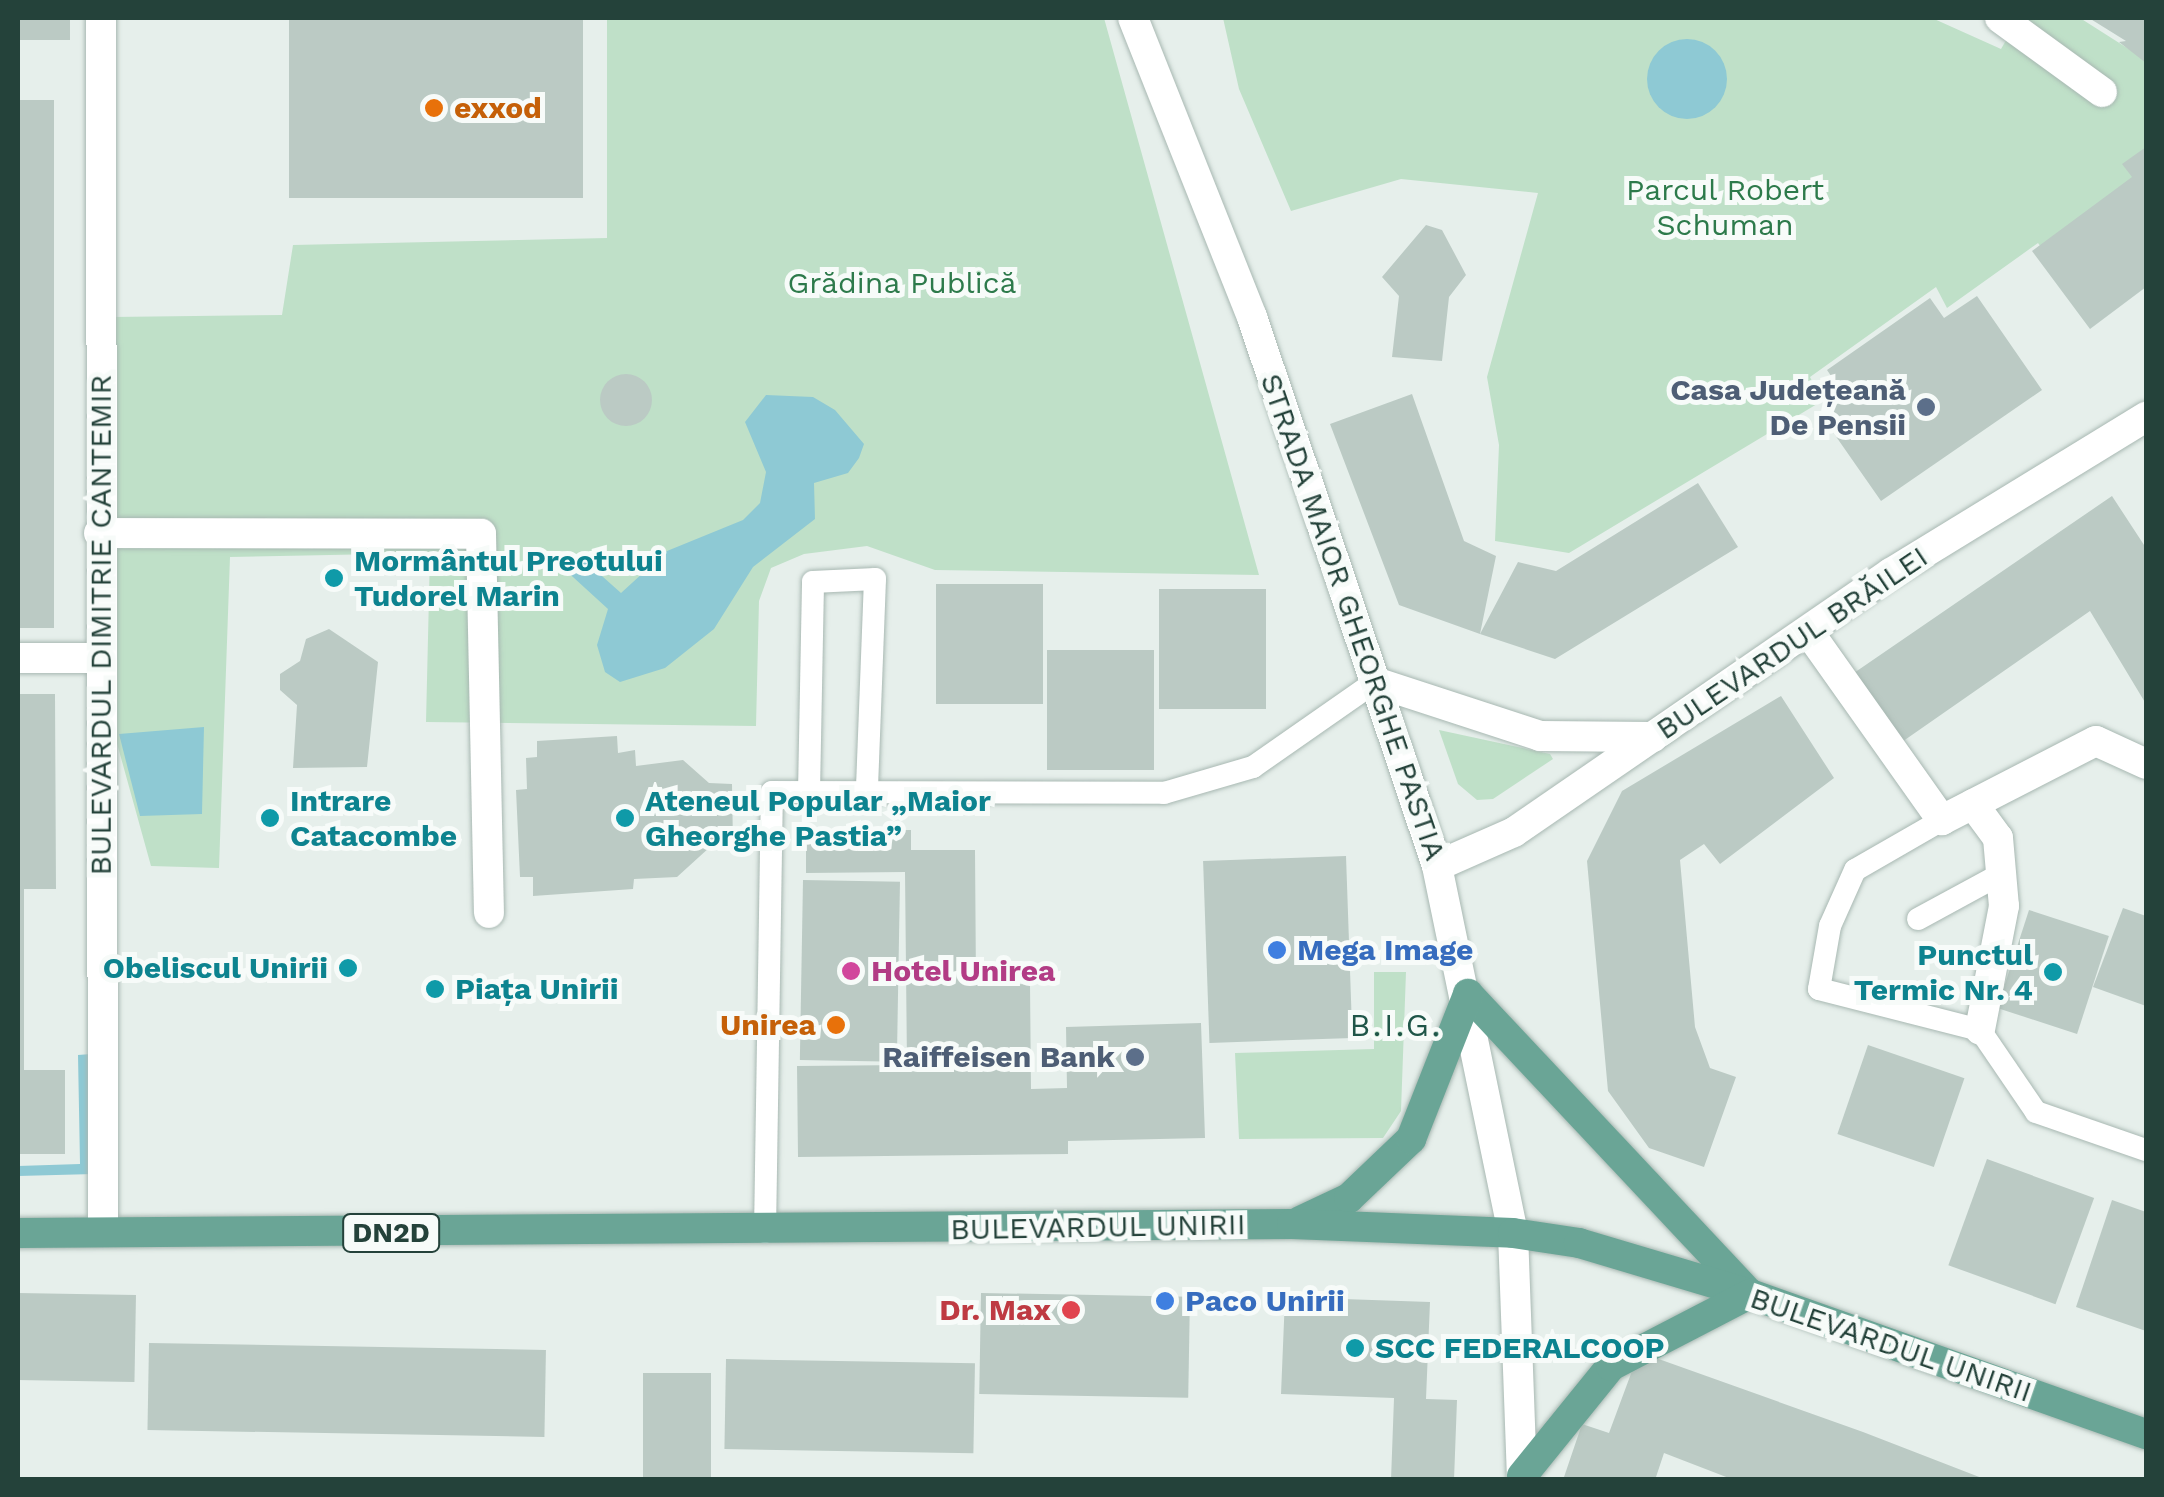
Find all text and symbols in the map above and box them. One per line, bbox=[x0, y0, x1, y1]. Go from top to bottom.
place label: exxod bbox=[454, 90, 542, 126]
marker: exxod bbox=[423, 97, 445, 119]
park label: Parcul Robert Schuman bbox=[1625, 172, 1825, 242]
park label: Grădina Publică bbox=[787, 265, 1017, 301]
street label: STRADA MAIOR GHEORGHE PASTIA bbox=[1252, 368, 1454, 866]
place label: Casa Județeană De Pensii bbox=[1669, 372, 1906, 442]
street label: BULEVARDUL DIMITRIE CANTEMIR bbox=[83, 374, 119, 876]
marker: Casa Județeană De Pensii bbox=[1915, 396, 1937, 418]
street label: BULEVARDUL BRĂILEI bbox=[1649, 538, 1935, 748]
place label: Mormântul Preotului Tudorel Marin bbox=[354, 543, 663, 614]
marker: Mormântul Preotului Tudorel Marin bbox=[323, 567, 345, 589]
place label: Intrare Catacombe bbox=[290, 783, 457, 854]
place label: Ateneul Popular „Maior Gheorghe Pastia” bbox=[645, 783, 992, 854]
marker: Intrare Catacombe bbox=[259, 807, 281, 829]
marker: Ateneul Popular „Maior Gheorghe Pastia” bbox=[614, 807, 636, 829]
place label: Mega Image bbox=[1297, 932, 1474, 968]
place label: Punctul Termic Nr. 4 bbox=[1854, 937, 2033, 1008]
marker: Mega Image bbox=[1266, 939, 1288, 961]
place label: Obeliscul Unirii bbox=[102, 950, 328, 986]
place label: Hotel Unirea bbox=[871, 953, 1056, 989]
marker: Obeliscul Unirii bbox=[337, 957, 359, 979]
marker: Hotel Unirea bbox=[840, 960, 862, 982]
marker: Punctul Termic Nr. 4 bbox=[2042, 961, 2064, 983]
place label: Piața Unirii bbox=[455, 971, 619, 1007]
marker: Piața Unirii bbox=[424, 978, 446, 1000]
district label: B.I.G. bbox=[1349, 1006, 1443, 1044]
place label: Unirea bbox=[720, 1007, 816, 1043]
marker: Unirea bbox=[825, 1014, 847, 1036]
place label: Raiffeisen Bank bbox=[882, 1039, 1115, 1075]
marker: Raiffeisen Bank bbox=[1124, 1046, 1146, 1068]
street label: BULEVARDUL UNIRII bbox=[950, 1206, 1246, 1248]
road number: DN2D bbox=[341, 1210, 441, 1256]
street label: BULEVARDUL UNIRII bbox=[1745, 1280, 2037, 1410]
place label: Paco Unirii bbox=[1185, 1283, 1345, 1319]
marker: Paco Unirii bbox=[1154, 1290, 1176, 1312]
place label: Dr. Max bbox=[939, 1292, 1051, 1328]
marker: Dr. Max bbox=[1060, 1299, 1082, 1321]
place label: SCC FEDERALCOOP bbox=[1375, 1330, 1665, 1366]
marker: SCC FEDERALCOOP bbox=[1344, 1337, 1366, 1359]

